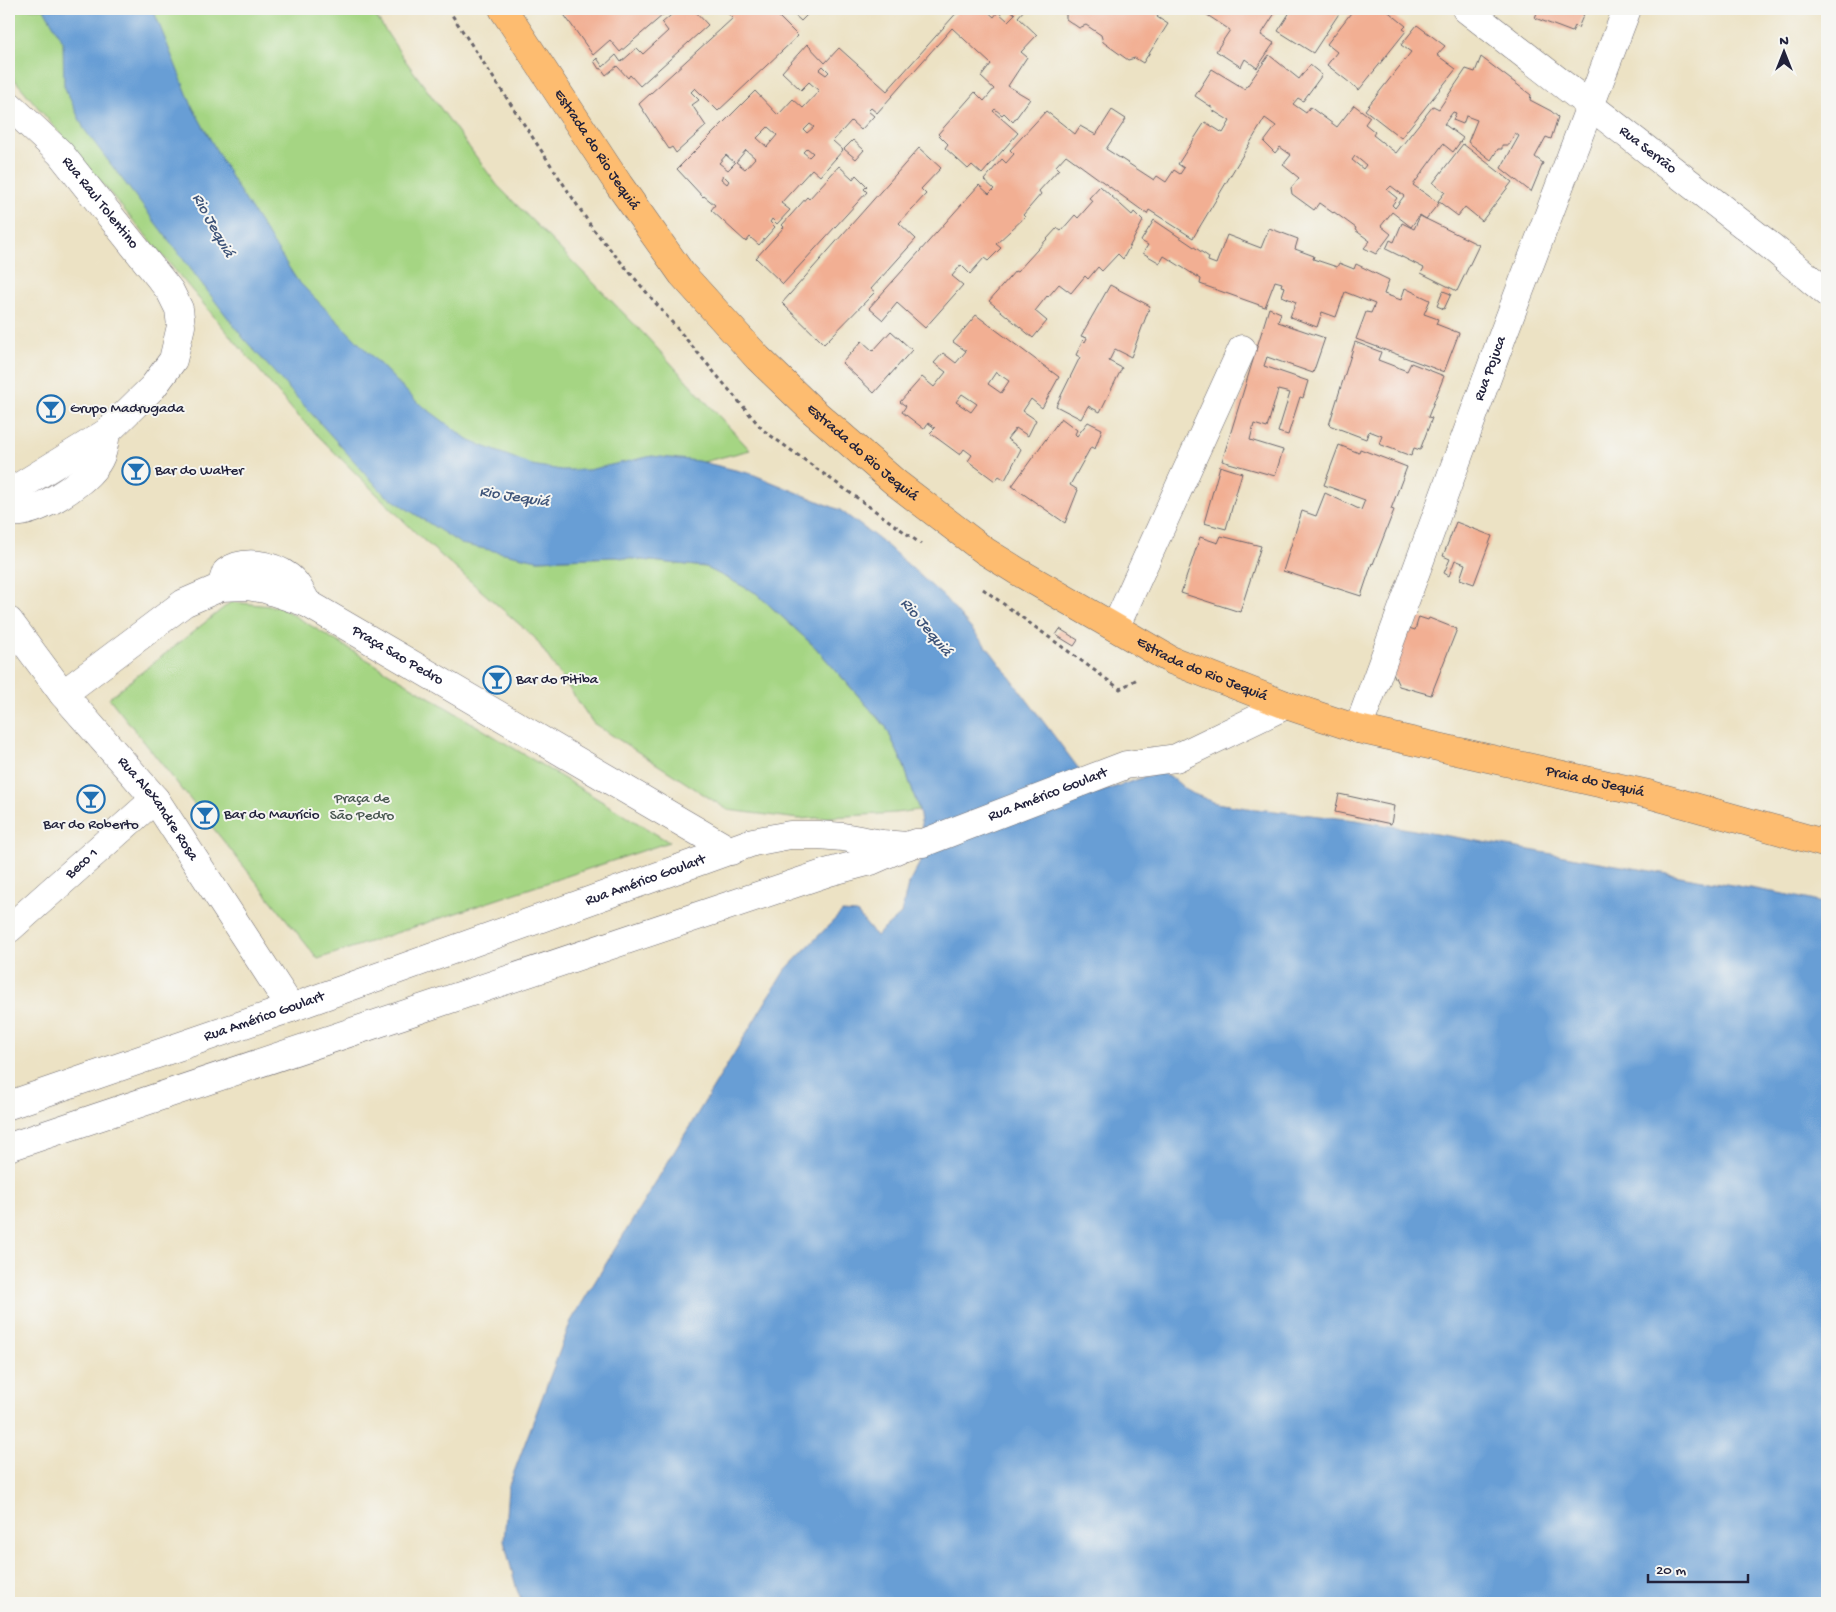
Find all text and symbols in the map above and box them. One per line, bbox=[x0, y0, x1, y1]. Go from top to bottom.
north arrow bbox=[1758, 28, 1808, 78]
text: N bbox=[1779, 33, 1789, 50]
street label: Estrada do Rio Jequiá bbox=[550, 86, 643, 214]
street label: Rua Serrão bbox=[1615, 122, 1680, 178]
street label: Rua Raul Tolentino bbox=[58, 153, 142, 253]
water label: Rio Jequiá bbox=[187, 191, 238, 262]
street label: Rua Pojuca bbox=[1470, 333, 1511, 403]
bar icon: Grupo Madrugada bbox=[36, 394, 66, 424]
place label: Grupo Madrugada bbox=[70, 400, 185, 418]
street label: Estrada do Rio Jequiá bbox=[802, 400, 922, 506]
bar icon: Bar do Walter bbox=[121, 456, 151, 486]
place label: Bar do Walter bbox=[154, 462, 245, 480]
water label: Rio Jequiá bbox=[478, 483, 551, 513]
water label: Rio Jequiá bbox=[895, 595, 956, 662]
street label: Praça Sao Pedro bbox=[347, 621, 447, 690]
street label: Estrada do Rio Jequiá bbox=[1133, 633, 1271, 706]
bar icon: Bar do Pitiba bbox=[482, 665, 512, 695]
place label: Bar do Pitiba bbox=[515, 671, 599, 689]
street label: Rua Alexandre Rosa bbox=[113, 753, 202, 865]
street label: Praia do Jequiá bbox=[1543, 762, 1646, 802]
street label: Rua Américo Goulart bbox=[986, 763, 1112, 826]
bar icon: Bar do Roberto bbox=[76, 784, 106, 814]
park label: Praça de São Pedro bbox=[330, 790, 394, 825]
bar icon: Bar do Maurício bbox=[190, 800, 220, 830]
place label: Bar do Maurício bbox=[223, 806, 320, 824]
place label: Bar do Roberto bbox=[42, 816, 139, 834]
street label: Beco 1 bbox=[61, 844, 102, 884]
street label: Rua Américo Goulart bbox=[583, 850, 710, 910]
street label: Rua Américo Goulart bbox=[202, 987, 329, 1046]
scale bar bbox=[1648, 1552, 1748, 1584]
text: 20 m bbox=[1656, 1562, 1686, 1580]

